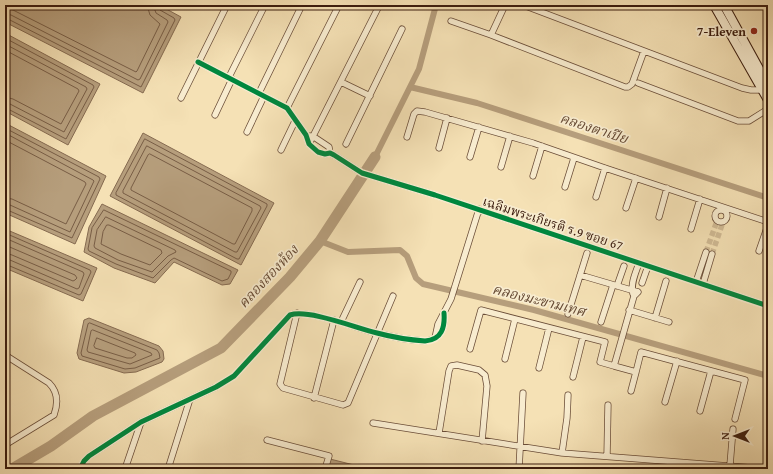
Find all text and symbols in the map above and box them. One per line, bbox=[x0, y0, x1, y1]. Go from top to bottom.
place label: 7-Eleven bbox=[697, 22, 746, 41]
marker: 7-Eleven bbox=[749, 26, 759, 36]
water label: คลองตาเปีย bbox=[557, 108, 632, 149]
street label: เฉลิมพระเกียรติ ร.9 ซอย 67 bbox=[480, 192, 625, 255]
water label: คลองสองห้อง bbox=[233, 239, 303, 312]
water label: คลองมะขามเทศ bbox=[490, 279, 589, 322]
north arrow bbox=[715, 416, 755, 456]
text: N bbox=[717, 432, 733, 440]

